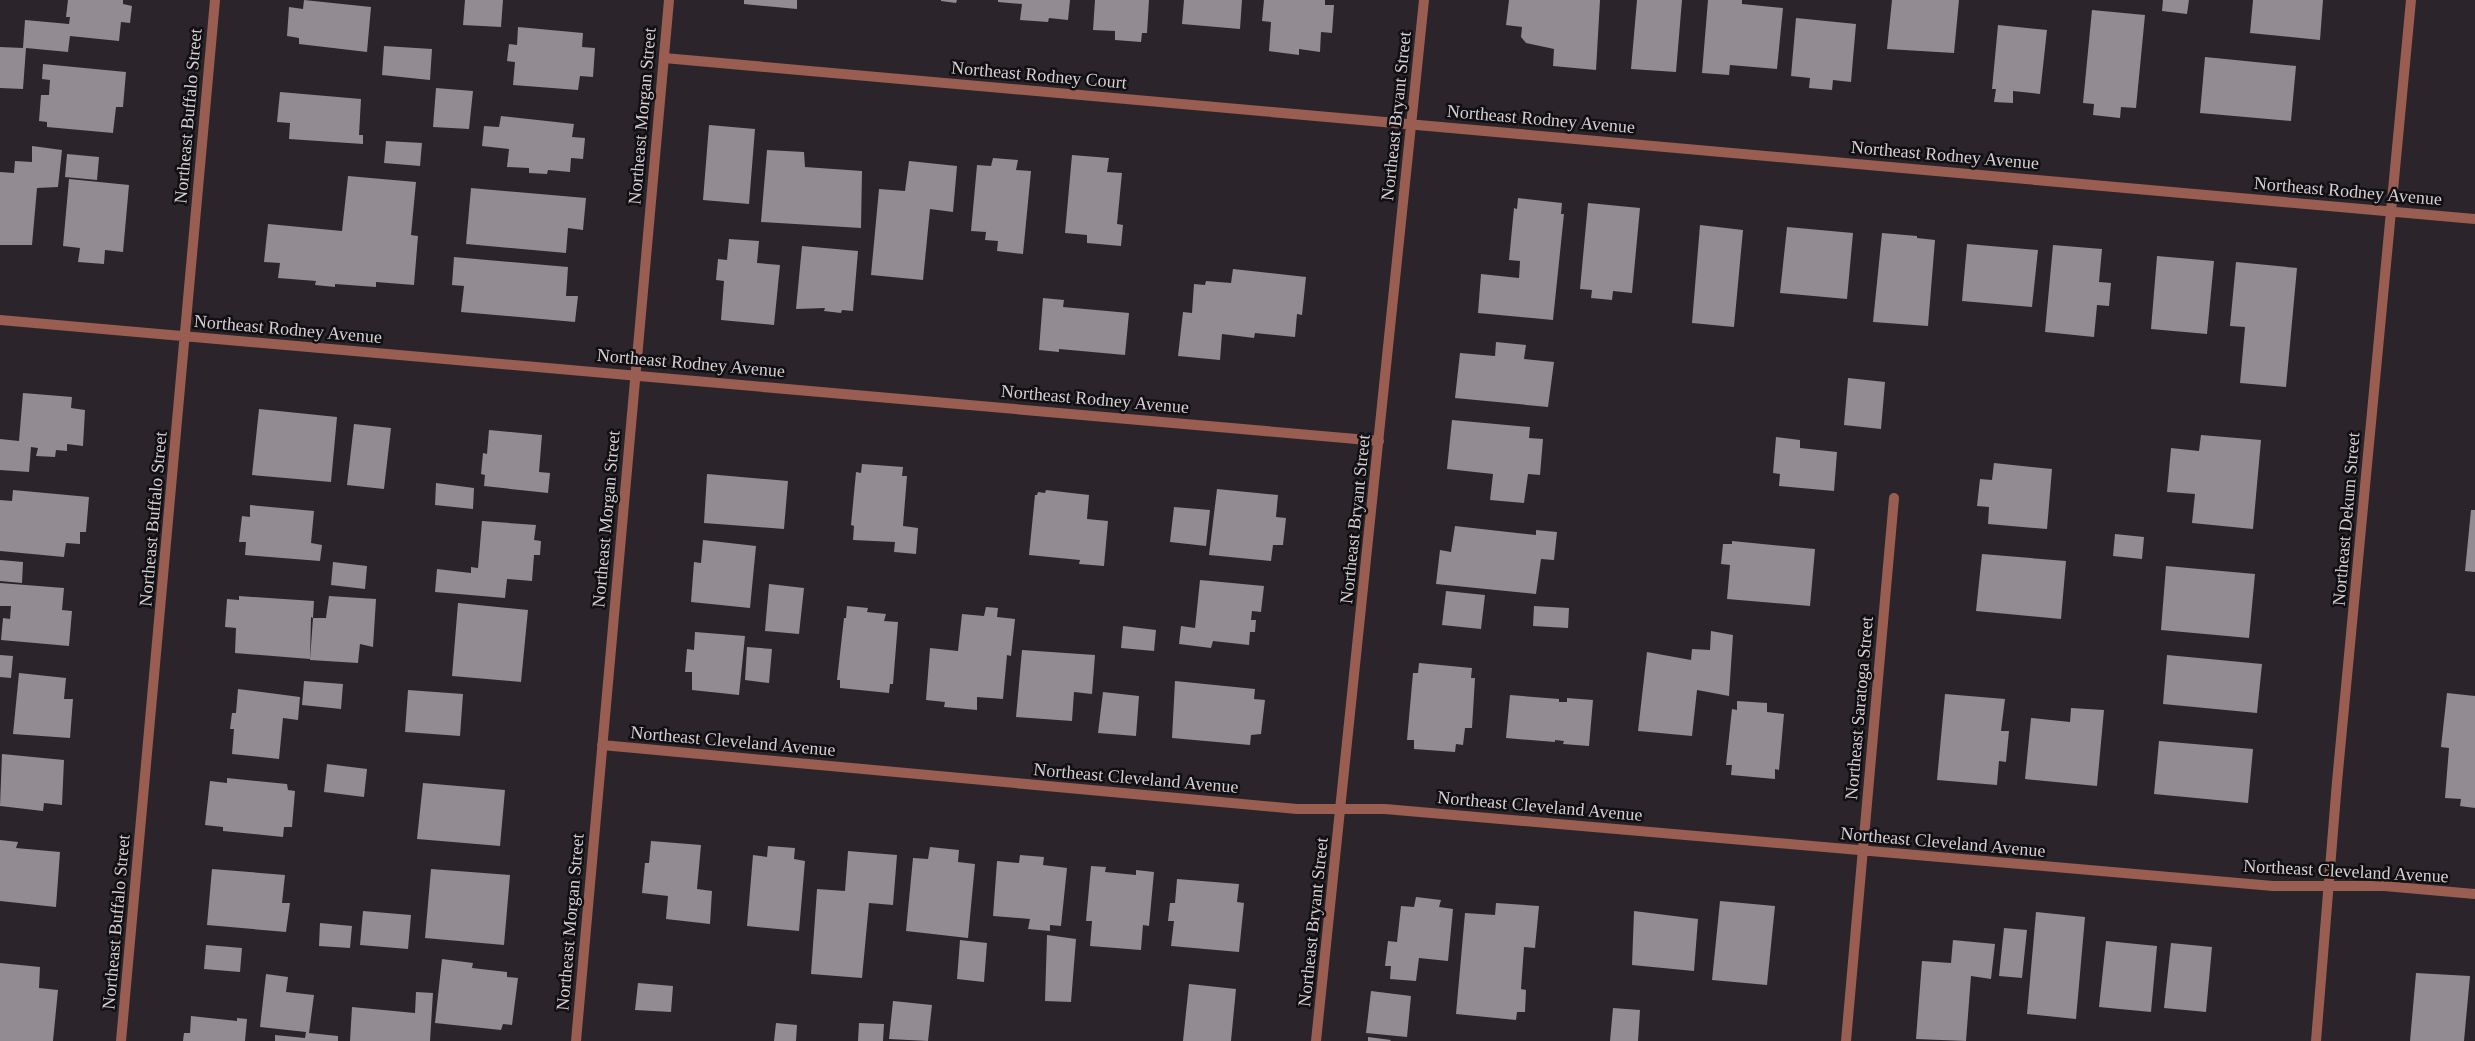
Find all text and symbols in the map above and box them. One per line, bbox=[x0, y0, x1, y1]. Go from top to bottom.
street label: Northeast Morgan Street bbox=[624, 27, 660, 205]
street label: Northeast Buffalo Street bbox=[170, 28, 206, 204]
street label: Northeast Bryant Street bbox=[1377, 30, 1415, 202]
street label: Northeast Rodney Court bbox=[950, 57, 1128, 93]
street label: Northeast Rodney Avenue bbox=[1446, 101, 1636, 137]
street label: Northeast Rodney Avenue bbox=[1850, 137, 2040, 173]
street label: Northeast Rodney Avenue bbox=[2253, 173, 2443, 209]
street label: Northeast Rodney Avenue bbox=[193, 311, 383, 347]
street label: Northeast Rodney Avenue bbox=[596, 345, 786, 381]
street label: Northeast Rodney Avenue bbox=[1000, 381, 1190, 417]
street label: Northeast Morgan Street bbox=[588, 430, 624, 608]
street label: Northeast Buffalo Street bbox=[135, 431, 171, 607]
street label: Northeast Dekum Street bbox=[2328, 431, 2364, 607]
street label: Northeast Bryant Street bbox=[1336, 433, 1374, 605]
street label: Northeast Saratoga Street bbox=[1841, 616, 1877, 800]
street label: Northeast Cleveland Avenue bbox=[630, 722, 836, 760]
street label: Northeast Cleveland Avenue bbox=[1033, 759, 1239, 797]
street label: Northeast Cleveland Avenue bbox=[1437, 787, 1643, 825]
street label: Northeast Cleveland Avenue bbox=[1840, 823, 2046, 861]
street label: Northeast Morgan Street bbox=[552, 833, 588, 1011]
street label: Northeast Buffalo Street bbox=[98, 834, 134, 1010]
street label: Northeast Bryant Street bbox=[1294, 836, 1332, 1008]
street label: Northeast Cleveland Avenue bbox=[2243, 856, 2449, 886]

